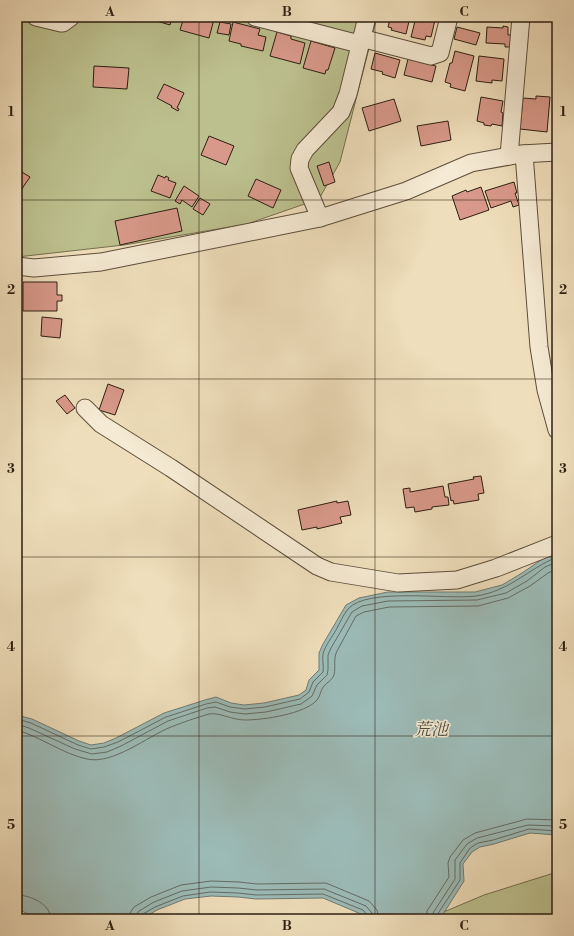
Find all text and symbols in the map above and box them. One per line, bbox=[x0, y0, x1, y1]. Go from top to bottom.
text: A bbox=[104, 4, 115, 20]
text: B bbox=[282, 4, 292, 20]
text: C bbox=[459, 4, 469, 20]
text: 1 bbox=[8, 104, 15, 120]
text: 1 bbox=[560, 104, 567, 120]
text: 2 bbox=[7, 282, 15, 298]
text: 2 bbox=[559, 282, 567, 298]
text: 3 bbox=[7, 461, 15, 477]
text: 3 bbox=[559, 461, 567, 477]
text: 4 bbox=[7, 639, 16, 655]
text: 4 bbox=[559, 639, 568, 655]
water label: 荒池 bbox=[414, 719, 450, 741]
text: 5 bbox=[7, 817, 15, 833]
text: 5 bbox=[559, 817, 567, 833]
text: A bbox=[104, 918, 115, 934]
text: B bbox=[282, 918, 292, 934]
text: C bbox=[459, 918, 469, 934]

